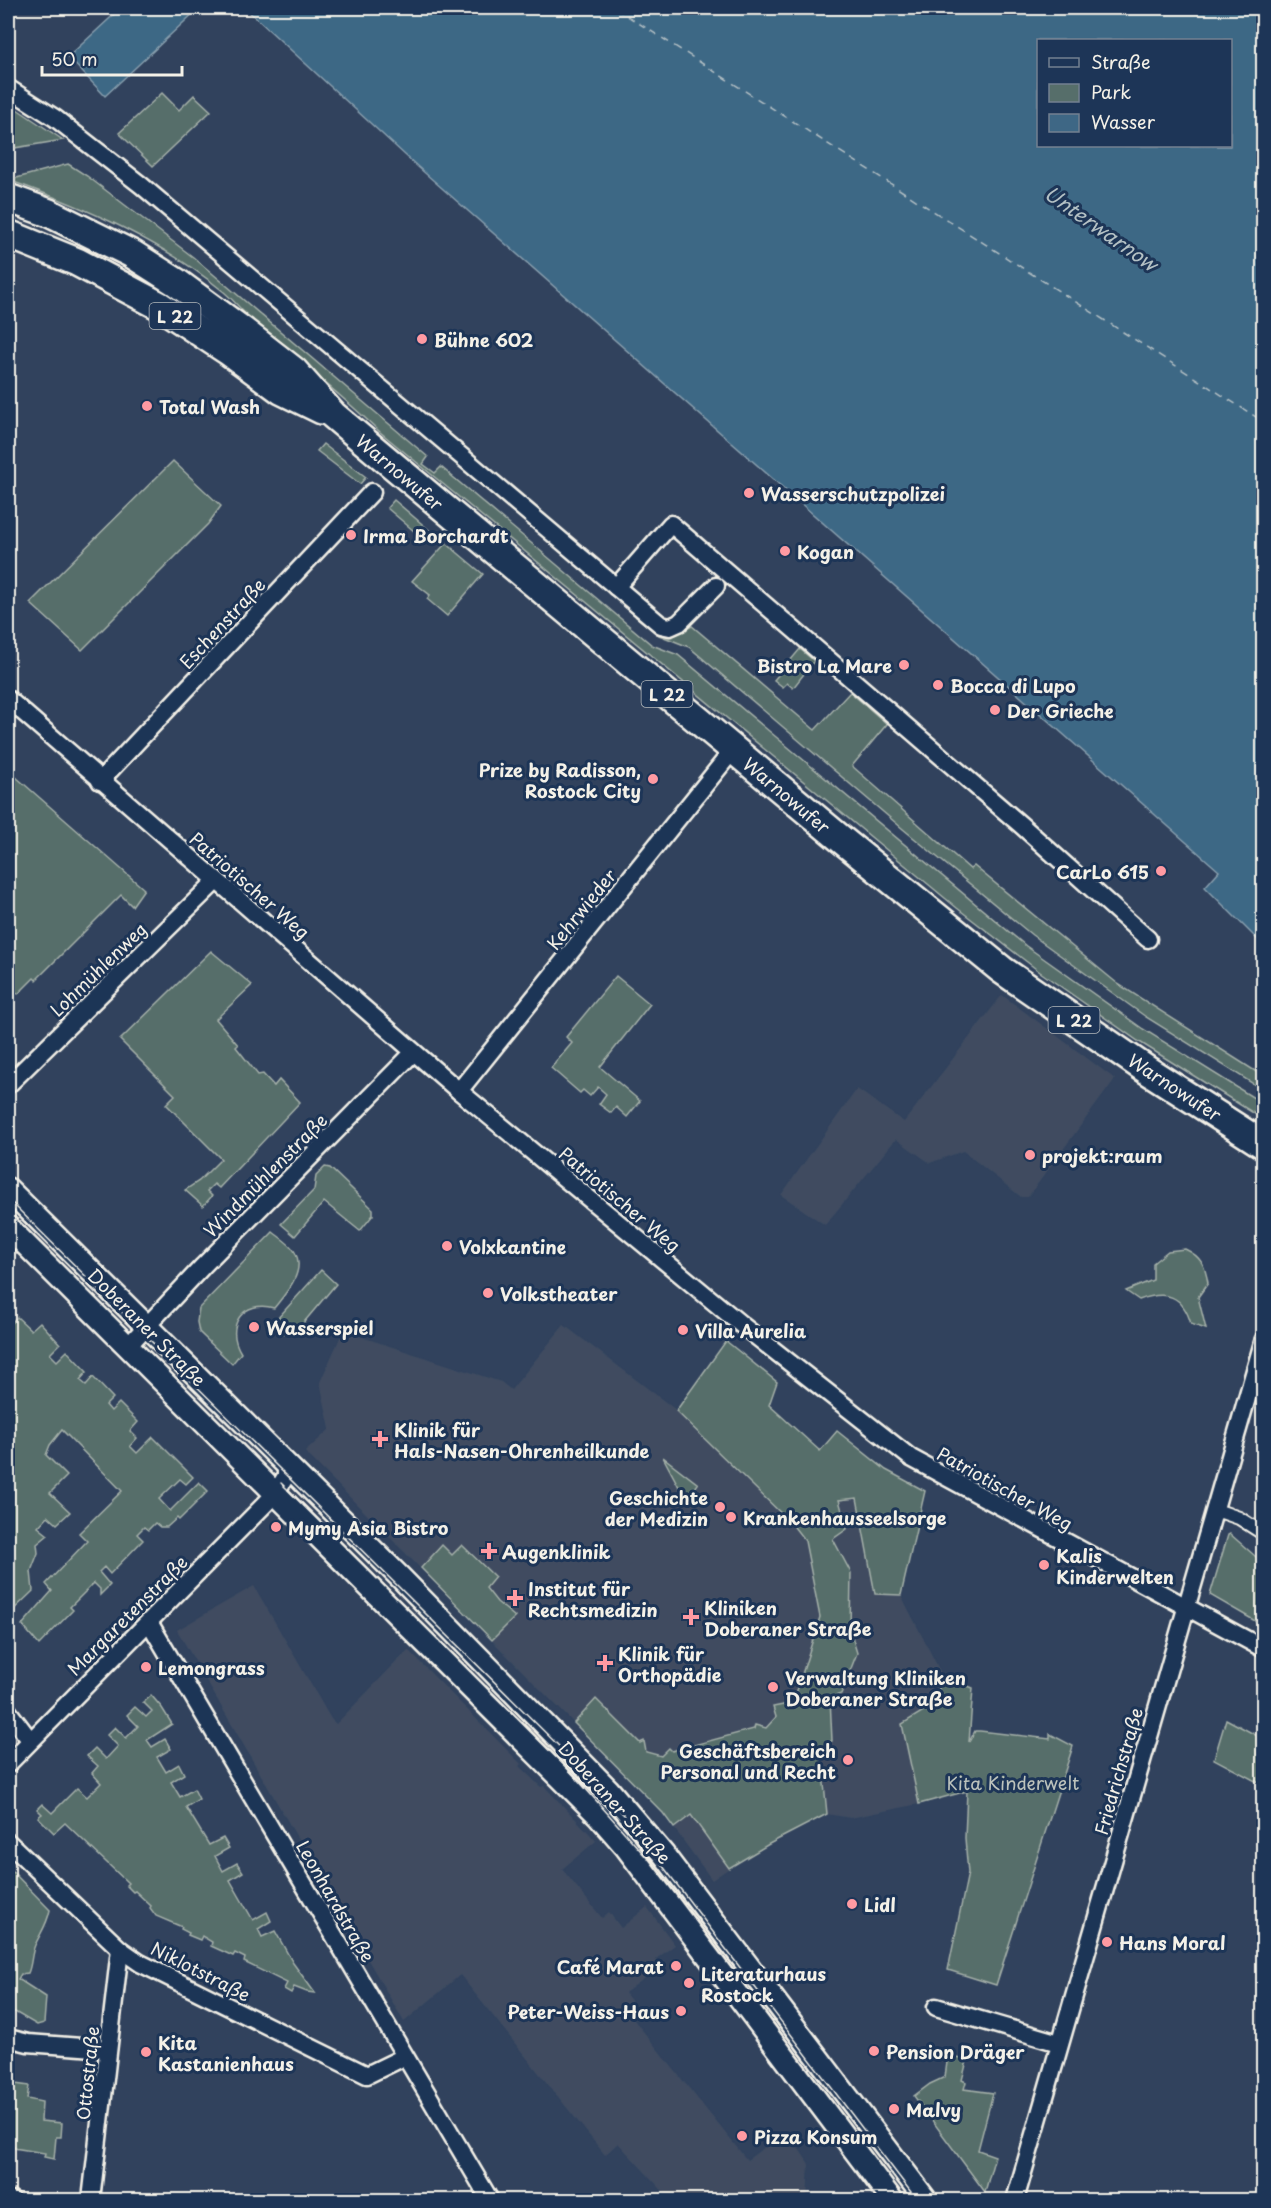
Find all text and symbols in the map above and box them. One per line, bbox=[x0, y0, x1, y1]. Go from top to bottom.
scale bar bbox=[42, 39, 182, 77]
legend bbox=[1037, 39, 1232, 147]
text: 50 m bbox=[51, 45, 98, 72]
text: Straße bbox=[1091, 48, 1151, 75]
text: Park bbox=[1091, 78, 1131, 105]
text: Wasser bbox=[1091, 108, 1156, 135]
water label: Unterwarnow bbox=[1038, 178, 1166, 279]
road number: L 22 bbox=[150, 303, 201, 329]
place label: Bühne 602 bbox=[434, 326, 534, 353]
marker: Bühne 602 bbox=[415, 332, 429, 346]
place label: Total Wash bbox=[159, 393, 260, 420]
marker: Total Wash bbox=[140, 399, 154, 413]
street label: Warnowufer bbox=[350, 427, 450, 517]
place label: Wasserschutzpolizei bbox=[761, 480, 945, 507]
marker: Wasserschutzpolizei bbox=[742, 486, 756, 500]
place label: Irma Borchardt bbox=[363, 522, 509, 549]
marker: Irma Borchardt bbox=[344, 528, 358, 542]
place label: Kogan bbox=[797, 538, 854, 565]
marker: Kogan bbox=[778, 544, 792, 558]
street label: Eschenstraße bbox=[173, 572, 271, 674]
place label: Bistro La Mare bbox=[757, 652, 892, 679]
marker: Bistro La Mare bbox=[897, 658, 911, 672]
place label: Bocca di Lupo bbox=[950, 672, 1076, 699]
marker: Bocca di Lupo bbox=[931, 678, 945, 692]
road number: L 22 bbox=[642, 681, 692, 707]
place label: Der Grieche bbox=[1007, 697, 1114, 724]
marker: Der Grieche bbox=[988, 703, 1002, 717]
street label: Warnowufer bbox=[737, 750, 837, 840]
place label: Prize by Radisson, Rostock City bbox=[479, 756, 641, 804]
marker: Prize by Radisson, Rostock City bbox=[646, 772, 660, 786]
street label: Patriotischer Weg bbox=[184, 825, 316, 945]
place label: CarLo 615 bbox=[1056, 858, 1149, 885]
street label: Kehrwieder bbox=[540, 862, 623, 955]
marker: CarLo 615 bbox=[1154, 864, 1168, 878]
street label: Lohmühlenweg bbox=[43, 916, 153, 1022]
road number: L 22 bbox=[1048, 1007, 1100, 1033]
street label: Warnowufer bbox=[1123, 1047, 1228, 1128]
street label: Windmühlenstraße bbox=[197, 1107, 333, 1243]
street label: Patriotischer Weg bbox=[553, 1140, 687, 1258]
place label: projekt:raum bbox=[1042, 1142, 1162, 1169]
marker: projekt:raum bbox=[1023, 1148, 1037, 1162]
place label: Volxkantine bbox=[459, 1233, 566, 1260]
marker: Volxkantine bbox=[440, 1239, 454, 1253]
street label: Doberaner Straße bbox=[82, 1262, 212, 1392]
place label: Volkstheater bbox=[500, 1280, 618, 1307]
marker: Volkstheater bbox=[481, 1286, 495, 1300]
place label: Wasserspiel bbox=[266, 1314, 373, 1341]
place label: Villa Aurelia bbox=[695, 1317, 807, 1344]
marker: Wasserspiel bbox=[247, 1320, 261, 1334]
marker: Villa Aurelia bbox=[676, 1323, 690, 1337]
place label: Klinik für Hals-Nasen-Ohrenheilkunde bbox=[394, 1416, 650, 1464]
marker: Klinik für Hals-Nasen-Ohrenheilkunde bbox=[371, 1430, 389, 1448]
street label: Patriotischer Weg bbox=[932, 1440, 1078, 1536]
place label: Geschichte der Medizin bbox=[605, 1484, 708, 1532]
marker: Geschichte der Medizin bbox=[713, 1500, 727, 1514]
place label: Krankenhausseelsorge bbox=[743, 1504, 947, 1531]
marker: Krankenhausseelsorge bbox=[724, 1510, 738, 1524]
place label: Mymy Asia Bistro bbox=[288, 1514, 449, 1541]
marker: Mymy Asia Bistro bbox=[269, 1520, 283, 1534]
place label: Augenklinik bbox=[502, 1538, 611, 1565]
marker: Augenklinik bbox=[480, 1542, 498, 1560]
place label: Kalis Kinderwelten bbox=[1056, 1542, 1174, 1590]
street label: Margaretenstraße bbox=[61, 1549, 193, 1681]
marker: Kalis Kinderwelten bbox=[1037, 1558, 1051, 1572]
place label: Institut für Rechtsmedizin bbox=[528, 1575, 658, 1623]
marker: Institut für Rechtsmedizin bbox=[506, 1589, 524, 1607]
place label: Kliniken Doberaner Straße bbox=[704, 1594, 872, 1642]
marker: Kliniken Doberaner Straße bbox=[682, 1608, 700, 1626]
place label: Klinik für Orthopädie bbox=[618, 1640, 722, 1688]
place label: Lemongrass bbox=[158, 1654, 265, 1681]
marker: Klinik für Orthopädie bbox=[596, 1654, 614, 1672]
marker: Lemongrass bbox=[139, 1660, 153, 1674]
place label: Verwaltung Kliniken Doberaner Straße bbox=[785, 1664, 966, 1712]
marker: Verwaltung Kliniken Doberaner Straße bbox=[766, 1680, 780, 1694]
street label: Friedrichstraße bbox=[1087, 1704, 1149, 1838]
street label: Doberaner Straße bbox=[552, 1734, 678, 1870]
place label: Geschäftsbereich Personal und Recht bbox=[661, 1737, 836, 1785]
marker: Geschäftsbereich Personal und Recht bbox=[841, 1753, 855, 1767]
park label: Kita Kinderwelt bbox=[947, 1769, 1079, 1796]
street label: Leonhardstraße bbox=[290, 1835, 382, 1967]
place label: Lidl bbox=[864, 1891, 896, 1918]
marker: Lidl bbox=[845, 1897, 859, 1911]
place label: Hans Moral bbox=[1119, 1929, 1225, 1956]
street label: Niklotstraße bbox=[147, 1934, 255, 2008]
marker: Hans Moral bbox=[1100, 1935, 1114, 1949]
place label: Café Marat bbox=[557, 1953, 664, 1980]
marker: Café Marat bbox=[669, 1959, 683, 1973]
place label: Literaturhaus Rostock bbox=[701, 1960, 826, 2008]
marker: Literaturhaus Rostock bbox=[682, 1976, 696, 1990]
place label: Peter-Weiss-Haus bbox=[507, 1998, 669, 2025]
marker: Peter-Weiss-Haus bbox=[674, 2004, 688, 2018]
street label: Ottostraße bbox=[69, 2025, 105, 2121]
place label: Kita Kastanienhaus bbox=[158, 2029, 294, 2077]
place label: Pension Dräger bbox=[886, 2038, 1025, 2065]
marker: Pension Dräger bbox=[867, 2044, 881, 2058]
marker: Kita Kastanienhaus bbox=[139, 2045, 153, 2059]
place label: Malvy bbox=[906, 2096, 961, 2123]
marker: Malvy bbox=[887, 2102, 901, 2116]
place label: Pizza Konsum bbox=[754, 2123, 877, 2150]
marker: Pizza Konsum bbox=[735, 2129, 749, 2143]

